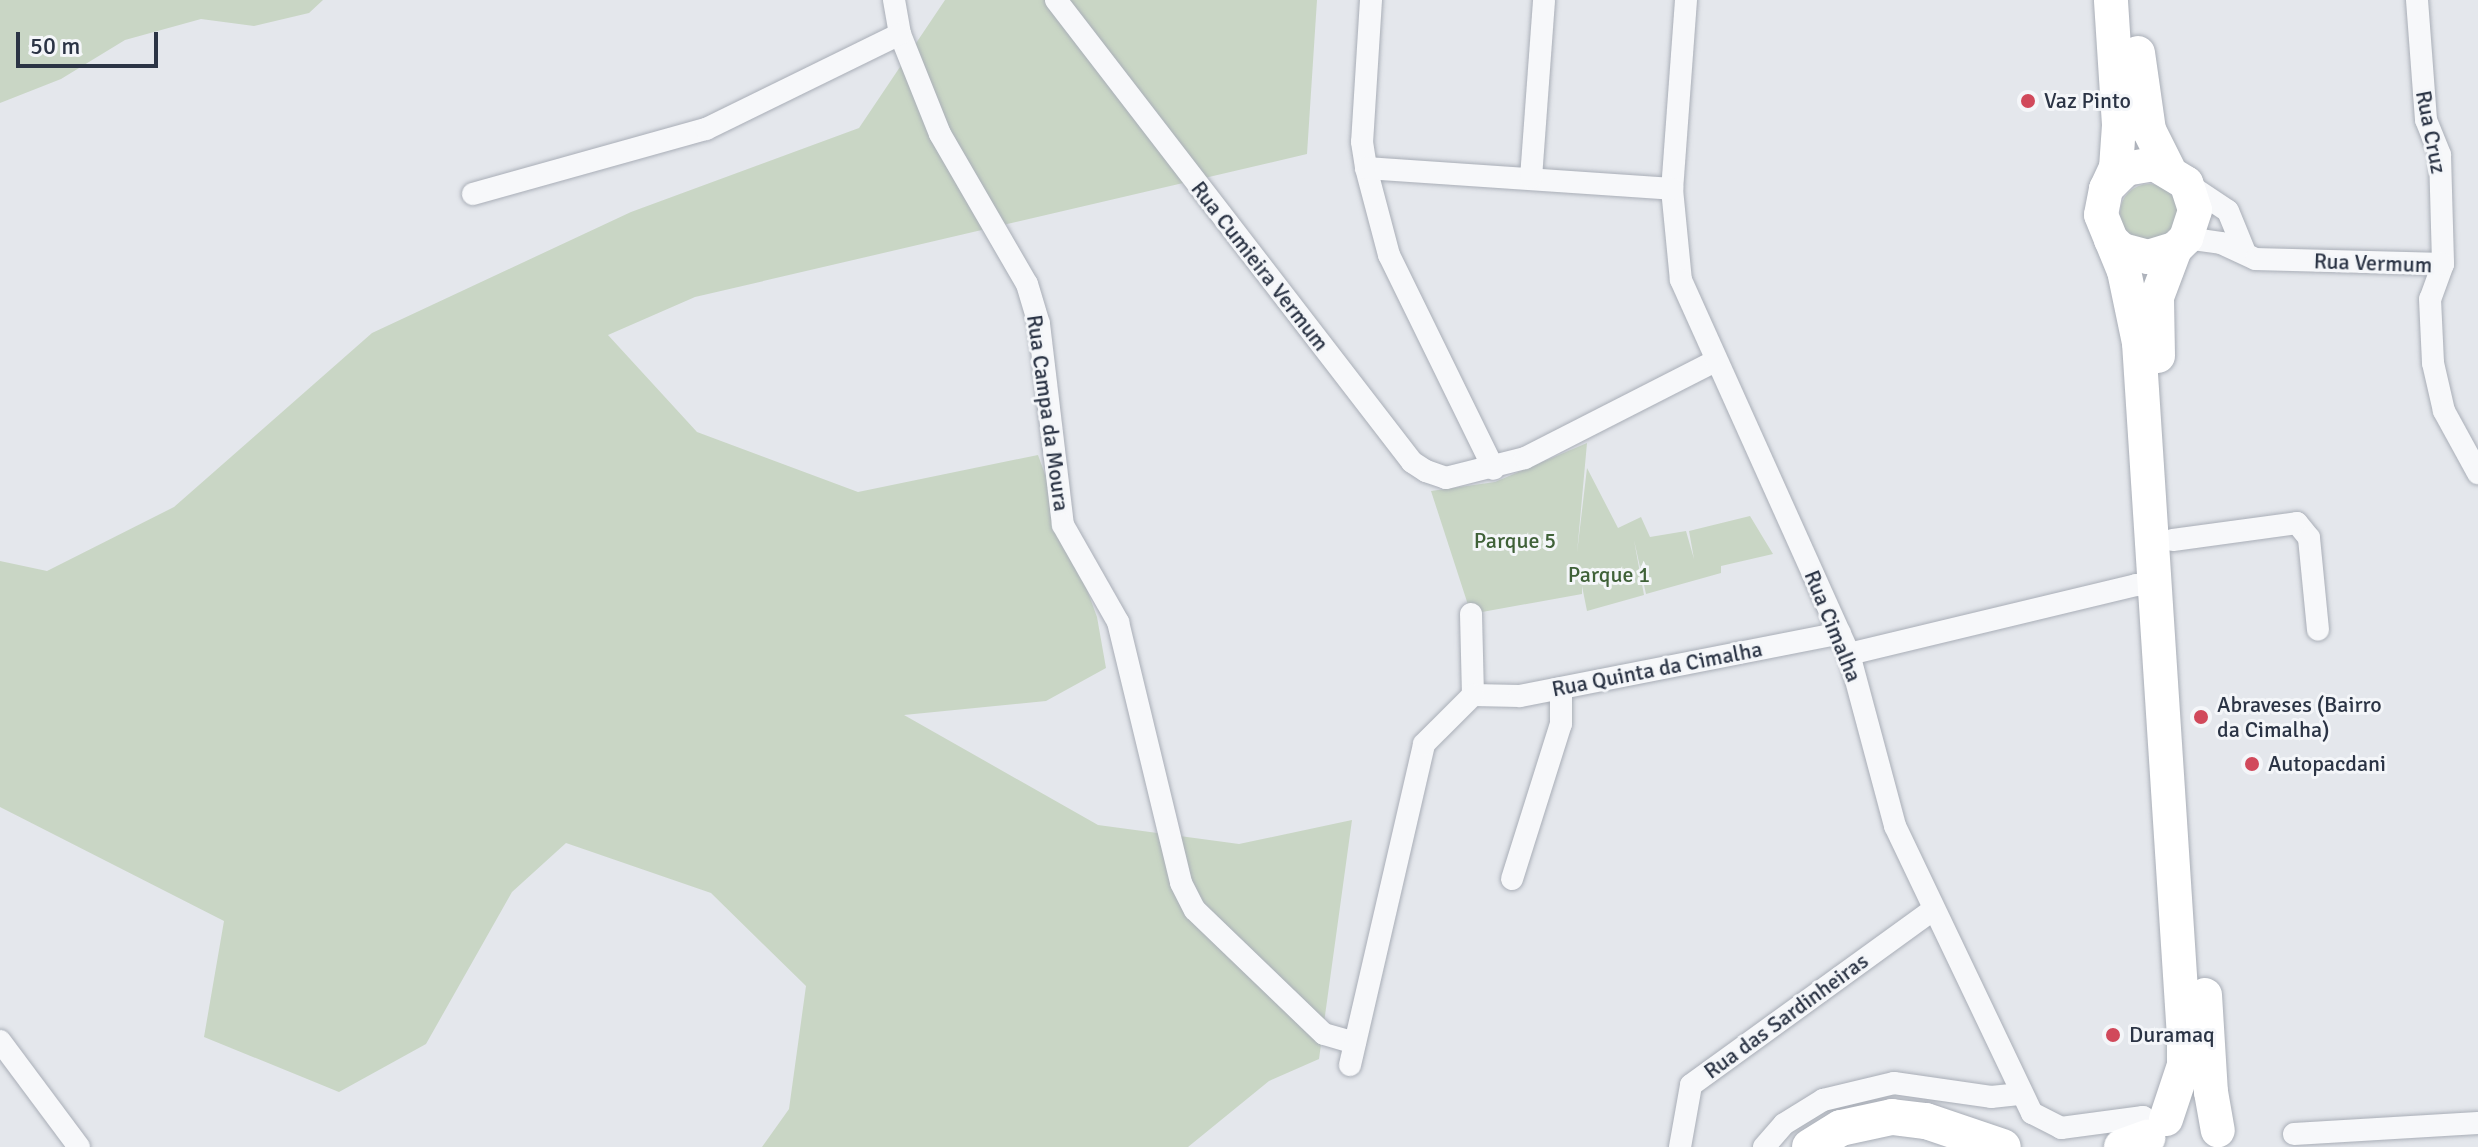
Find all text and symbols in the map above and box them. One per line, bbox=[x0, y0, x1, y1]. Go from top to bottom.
scale bar bbox=[20, 16, 162, 66]
text: 50 m bbox=[30, 31, 80, 61]
place label: Vaz Pinto bbox=[2044, 88, 2131, 114]
street label: Rua Cruz bbox=[2410, 88, 2452, 176]
marker: Vaz Pinto bbox=[2019, 92, 2037, 110]
street label: Rua Cumieira Vermum bbox=[1186, 176, 1334, 356]
street label: Rua Vermum bbox=[2313, 248, 2433, 278]
street label: Rua Campa da Moura bbox=[1021, 313, 1075, 513]
park label: Parque 5 bbox=[1474, 528, 1556, 554]
park label: Parque 1 bbox=[1568, 562, 1650, 588]
street label: Rua Cimalha bbox=[1799, 566, 1867, 686]
street label: Rua Quinta da Cimalha bbox=[1550, 636, 1764, 702]
place label: Abraveses (Bairro da Cimalha) bbox=[2217, 691, 2382, 742]
marker: Abraveses (Bairro da Cimalha) bbox=[2192, 708, 2210, 726]
place label: Autopacdani bbox=[2268, 751, 2386, 777]
marker: Autopacdani bbox=[2243, 755, 2261, 773]
street label: Rua das Sardinheiras bbox=[1699, 948, 1873, 1084]
place label: Duramaq bbox=[2129, 1022, 2215, 1048]
marker: Duramaq bbox=[2104, 1026, 2122, 1044]

